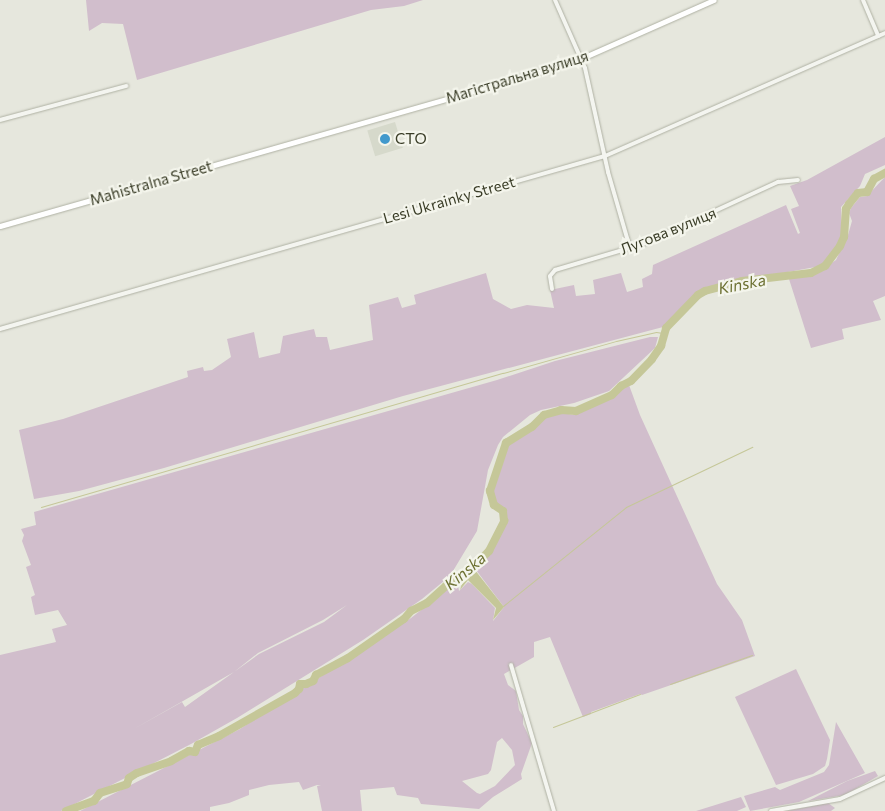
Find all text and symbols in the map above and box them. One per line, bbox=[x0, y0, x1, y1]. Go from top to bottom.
street label: Магістральна вулиця bbox=[444, 47, 590, 107]
place label: СТО bbox=[395, 130, 427, 148]
marker: СТО bbox=[379, 133, 391, 145]
street label: Mahistralna Street bbox=[88, 157, 214, 209]
street label: Lesi Ukrainky Street bbox=[381, 173, 517, 227]
street label: Лугова вулиця bbox=[617, 204, 719, 258]
water label: Kinska bbox=[716, 270, 768, 298]
water label: Kinska bbox=[440, 548, 490, 594]

